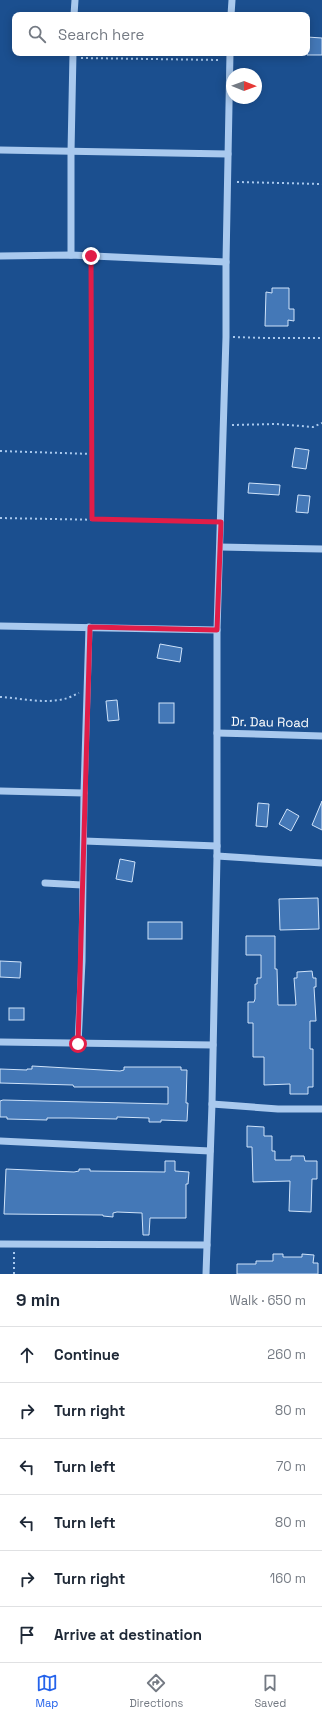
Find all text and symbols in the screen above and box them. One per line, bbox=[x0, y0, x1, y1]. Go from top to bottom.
search box bbox=[12, 12, 310, 56]
icon: search bbox=[26, 23, 48, 45]
text: Search here bbox=[58, 25, 144, 44]
north arrow bbox=[226, 68, 262, 104]
route end bbox=[82, 247, 100, 265]
street label: Dr. Dau Road bbox=[231, 713, 309, 731]
route start bbox=[69, 1035, 87, 1053]
text: 9 min bbox=[16, 1289, 60, 1311]
text: Walk · 650 m bbox=[229, 1292, 306, 1309]
icon: ahead bbox=[16, 1344, 38, 1366]
text: Continue bbox=[54, 1345, 120, 1364]
text: 260 m bbox=[267, 1346, 306, 1363]
icon: right bbox=[16, 1400, 38, 1422]
text: Turn right bbox=[54, 1401, 125, 1420]
text: 80 m bbox=[275, 1402, 306, 1419]
icon: left bbox=[16, 1456, 38, 1478]
text: Turn left bbox=[54, 1457, 116, 1476]
text: 70 m bbox=[276, 1458, 306, 1475]
icon: left bbox=[16, 1512, 38, 1534]
text: Turn left bbox=[54, 1513, 116, 1532]
text: 80 m bbox=[275, 1514, 306, 1531]
icon: right bbox=[16, 1568, 38, 1590]
text: Turn right bbox=[54, 1569, 125, 1588]
text: 160 m bbox=[270, 1570, 306, 1587]
icon: arrive bbox=[16, 1624, 38, 1646]
text: Arrive at destination bbox=[54, 1625, 202, 1644]
tab: Map bbox=[36, 1672, 58, 1710]
tab: Directions bbox=[129, 1672, 183, 1710]
tab: Saved bbox=[254, 1672, 286, 1710]

